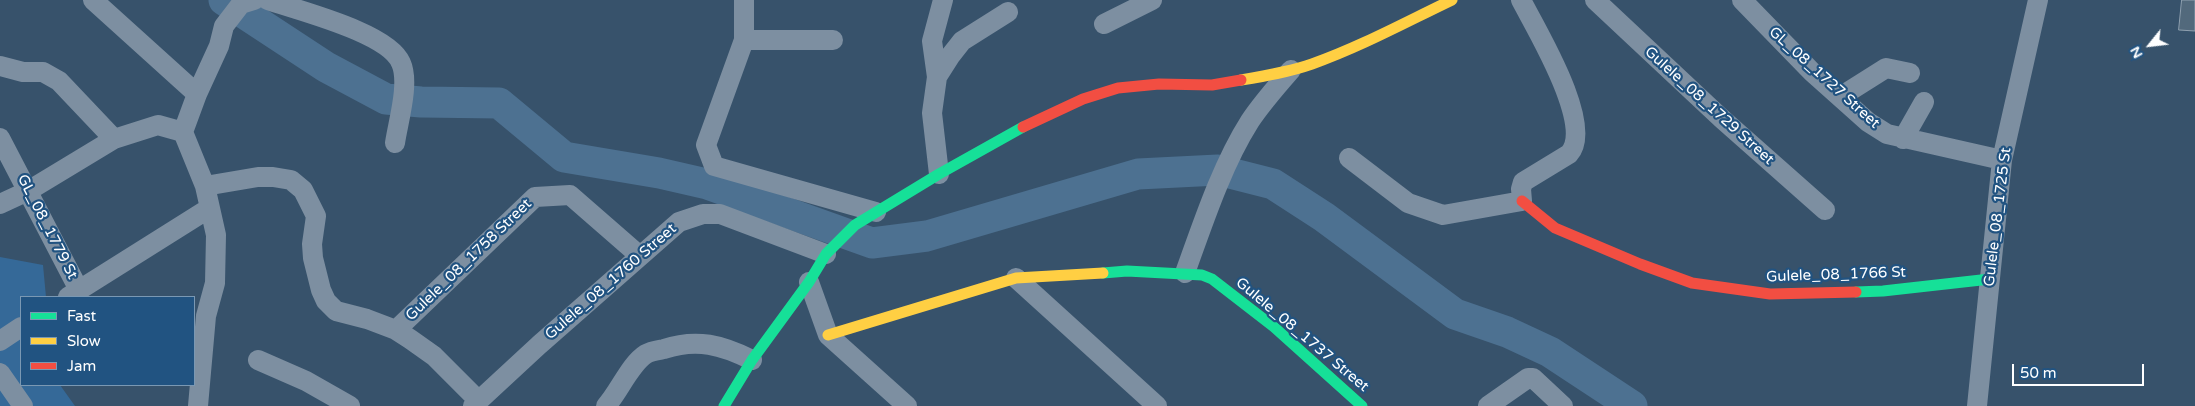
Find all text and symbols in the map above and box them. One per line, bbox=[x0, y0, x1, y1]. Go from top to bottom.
north arrow bbox=[2125, 20, 2175, 70]
street label: GL_08_1727 Street bbox=[1765, 23, 1883, 133]
street label: Gulele_08_1729 Street bbox=[1641, 43, 1777, 169]
text: N bbox=[2126, 43, 2147, 62]
street label: Gulele_08_1725 St bbox=[1981, 146, 2015, 288]
street label: GL_08_1779 St bbox=[13, 172, 81, 282]
street label: Gulele_08_1758 Street bbox=[402, 195, 536, 325]
street label: Gulele_08_1760 Street bbox=[542, 220, 680, 344]
street label: Gulele_08_1766 St bbox=[1766, 264, 1906, 286]
street label: Gulele_08_1737 Street bbox=[1232, 274, 1372, 396]
legend bbox=[20, 296, 195, 386]
text: Fast bbox=[67, 307, 96, 325]
text: Slow bbox=[67, 332, 101, 350]
scale bar bbox=[2015, 354, 2148, 386]
text: Jam bbox=[67, 357, 96, 375]
text: 50 m bbox=[2020, 364, 2057, 382]

